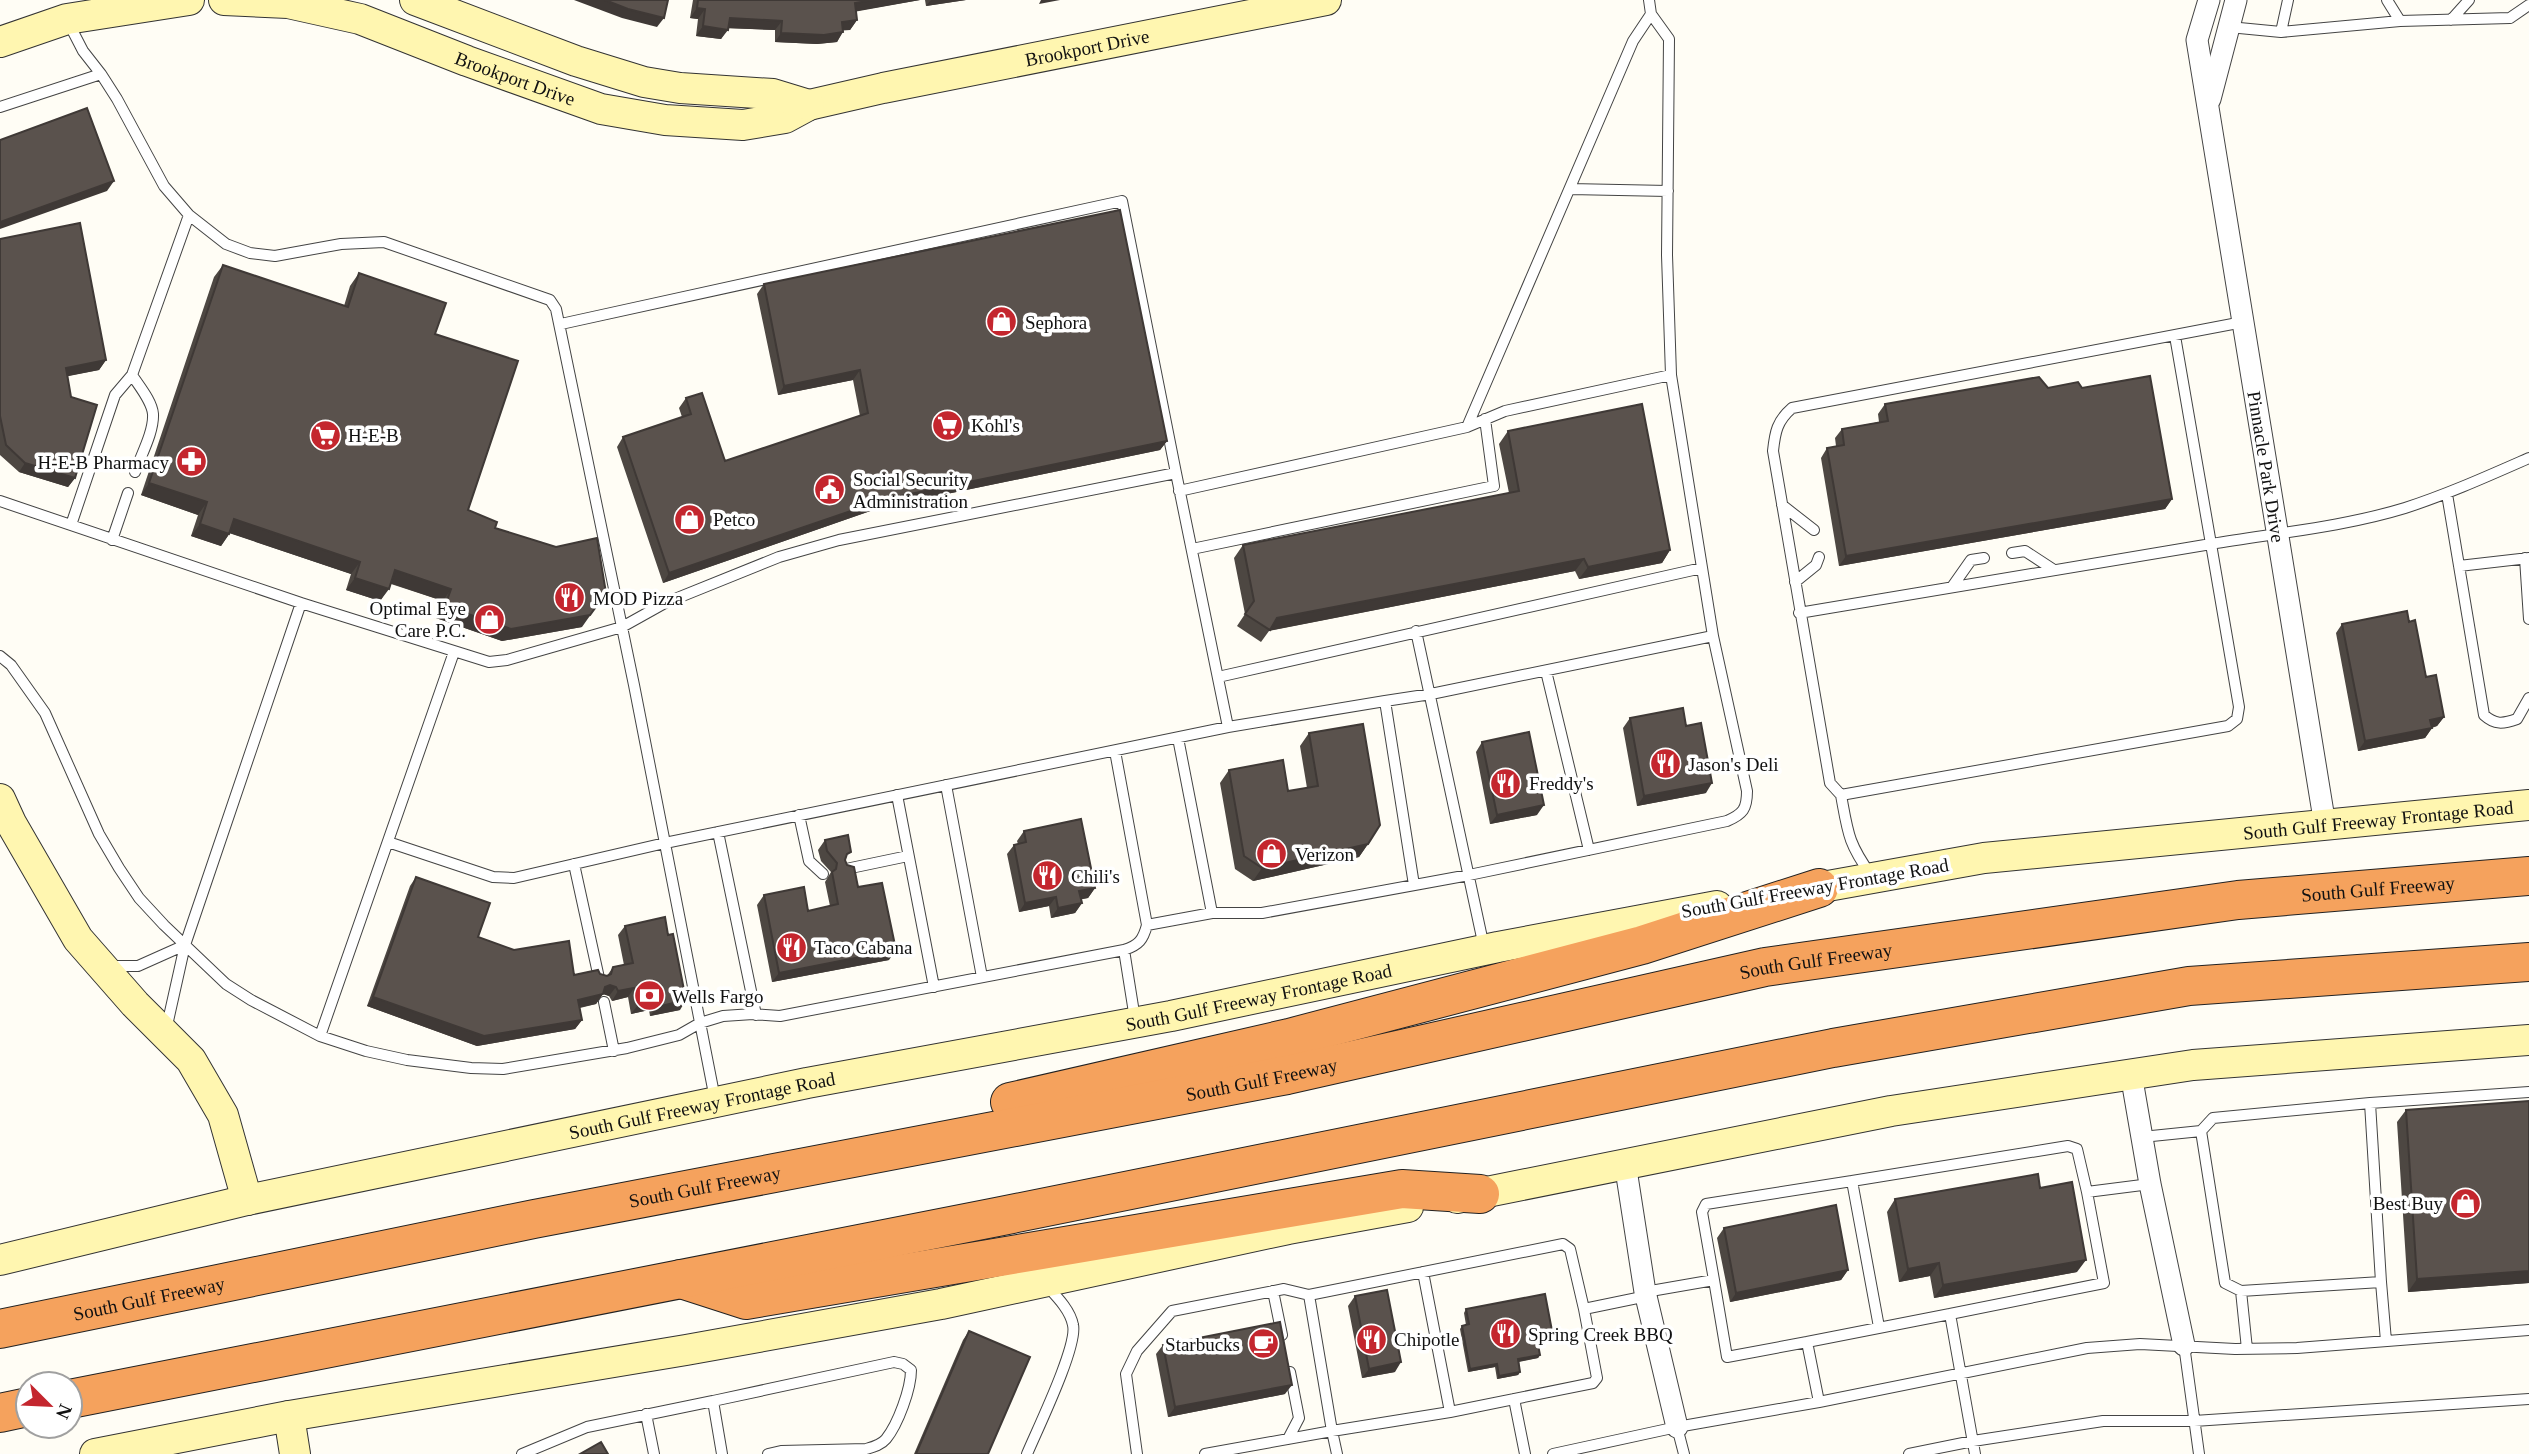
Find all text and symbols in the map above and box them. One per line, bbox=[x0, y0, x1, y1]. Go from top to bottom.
street label: Brookport Drive bbox=[1023, 25, 1151, 70]
street label: Brookport Drive bbox=[452, 47, 578, 109]
shop icon: Sephora bbox=[985, 305, 1019, 339]
place label: Sephora bbox=[1025, 312, 1088, 333]
street label: Pinnacle Park Drive bbox=[2244, 389, 2289, 544]
supermarket icon: Kohl's bbox=[931, 408, 965, 442]
place label: Kohl's bbox=[971, 415, 1020, 436]
supermarket icon: H-E-B bbox=[308, 418, 342, 452]
place label: H-E-B bbox=[348, 425, 399, 446]
pharmacy icon: H-E-B Pharmacy bbox=[175, 445, 209, 479]
place label: H-E-B Pharmacy bbox=[38, 452, 169, 473]
place label: Social Security Administration bbox=[853, 469, 969, 512]
public building icon: Social Security Administration bbox=[813, 473, 847, 507]
shop icon: Petco bbox=[673, 502, 707, 536]
place label: Petco bbox=[713, 509, 755, 530]
restaurant icon: MOD Pizza bbox=[553, 581, 587, 615]
place label: MOD Pizza bbox=[593, 588, 684, 609]
place label: Optimal Eye Care P.C. bbox=[369, 598, 466, 641]
shop icon: Optimal Eye Care P.C. bbox=[472, 602, 506, 636]
restaurant icon: Jason's Deli bbox=[1648, 747, 1682, 781]
place label: Jason's Deli bbox=[1688, 754, 1779, 775]
restaurant icon: Freddy's bbox=[1489, 766, 1523, 800]
place label: Freddy's bbox=[1529, 773, 1594, 794]
street label: South Gulf Freeway Frontage Road bbox=[2242, 796, 2515, 843]
shop icon: Verizon bbox=[1255, 837, 1289, 871]
place label: Verizon bbox=[1295, 844, 1355, 865]
street label: South Gulf Freeway Frontage Road bbox=[1680, 854, 1951, 922]
restaurant icon: Chili's bbox=[1031, 859, 1065, 893]
place label: Chili's bbox=[1071, 866, 1120, 887]
street label: South Gulf Freeway bbox=[2300, 872, 2456, 905]
restaurant icon: Taco Cabana bbox=[774, 930, 808, 964]
place label: Taco Cabana bbox=[814, 937, 913, 958]
street label: South Gulf Freeway bbox=[1737, 939, 1894, 983]
street label: South Gulf Freeway Frontage Road bbox=[1124, 959, 1394, 1035]
bank icon: Wells Fargo bbox=[632, 979, 666, 1013]
place label: Wells Fargo bbox=[672, 986, 764, 1007]
street label: South Gulf Freeway bbox=[1184, 1053, 1340, 1105]
street label: South Gulf Freeway Frontage Road bbox=[567, 1067, 837, 1143]
street label: South Gulf Freeway bbox=[627, 1161, 783, 1211]
shop icon: Best Buy bbox=[2449, 1186, 2483, 1220]
place label: Best Buy bbox=[2373, 1193, 2443, 1214]
street label: South Gulf Freeway bbox=[71, 1272, 227, 1324]
restaurant icon: Spring Creek BBQ bbox=[1488, 1317, 1522, 1351]
restaurant icon: Chipotle bbox=[1354, 1322, 1388, 1356]
place label: Spring Creek BBQ bbox=[1528, 1324, 1673, 1345]
cafe icon: Starbucks bbox=[1246, 1327, 1280, 1361]
place label: Chipotle bbox=[1394, 1329, 1459, 1350]
place label: Starbucks bbox=[1165, 1334, 1240, 1355]
north arrow bbox=[14, 1370, 84, 1440]
text: N bbox=[52, 1401, 76, 1422]

